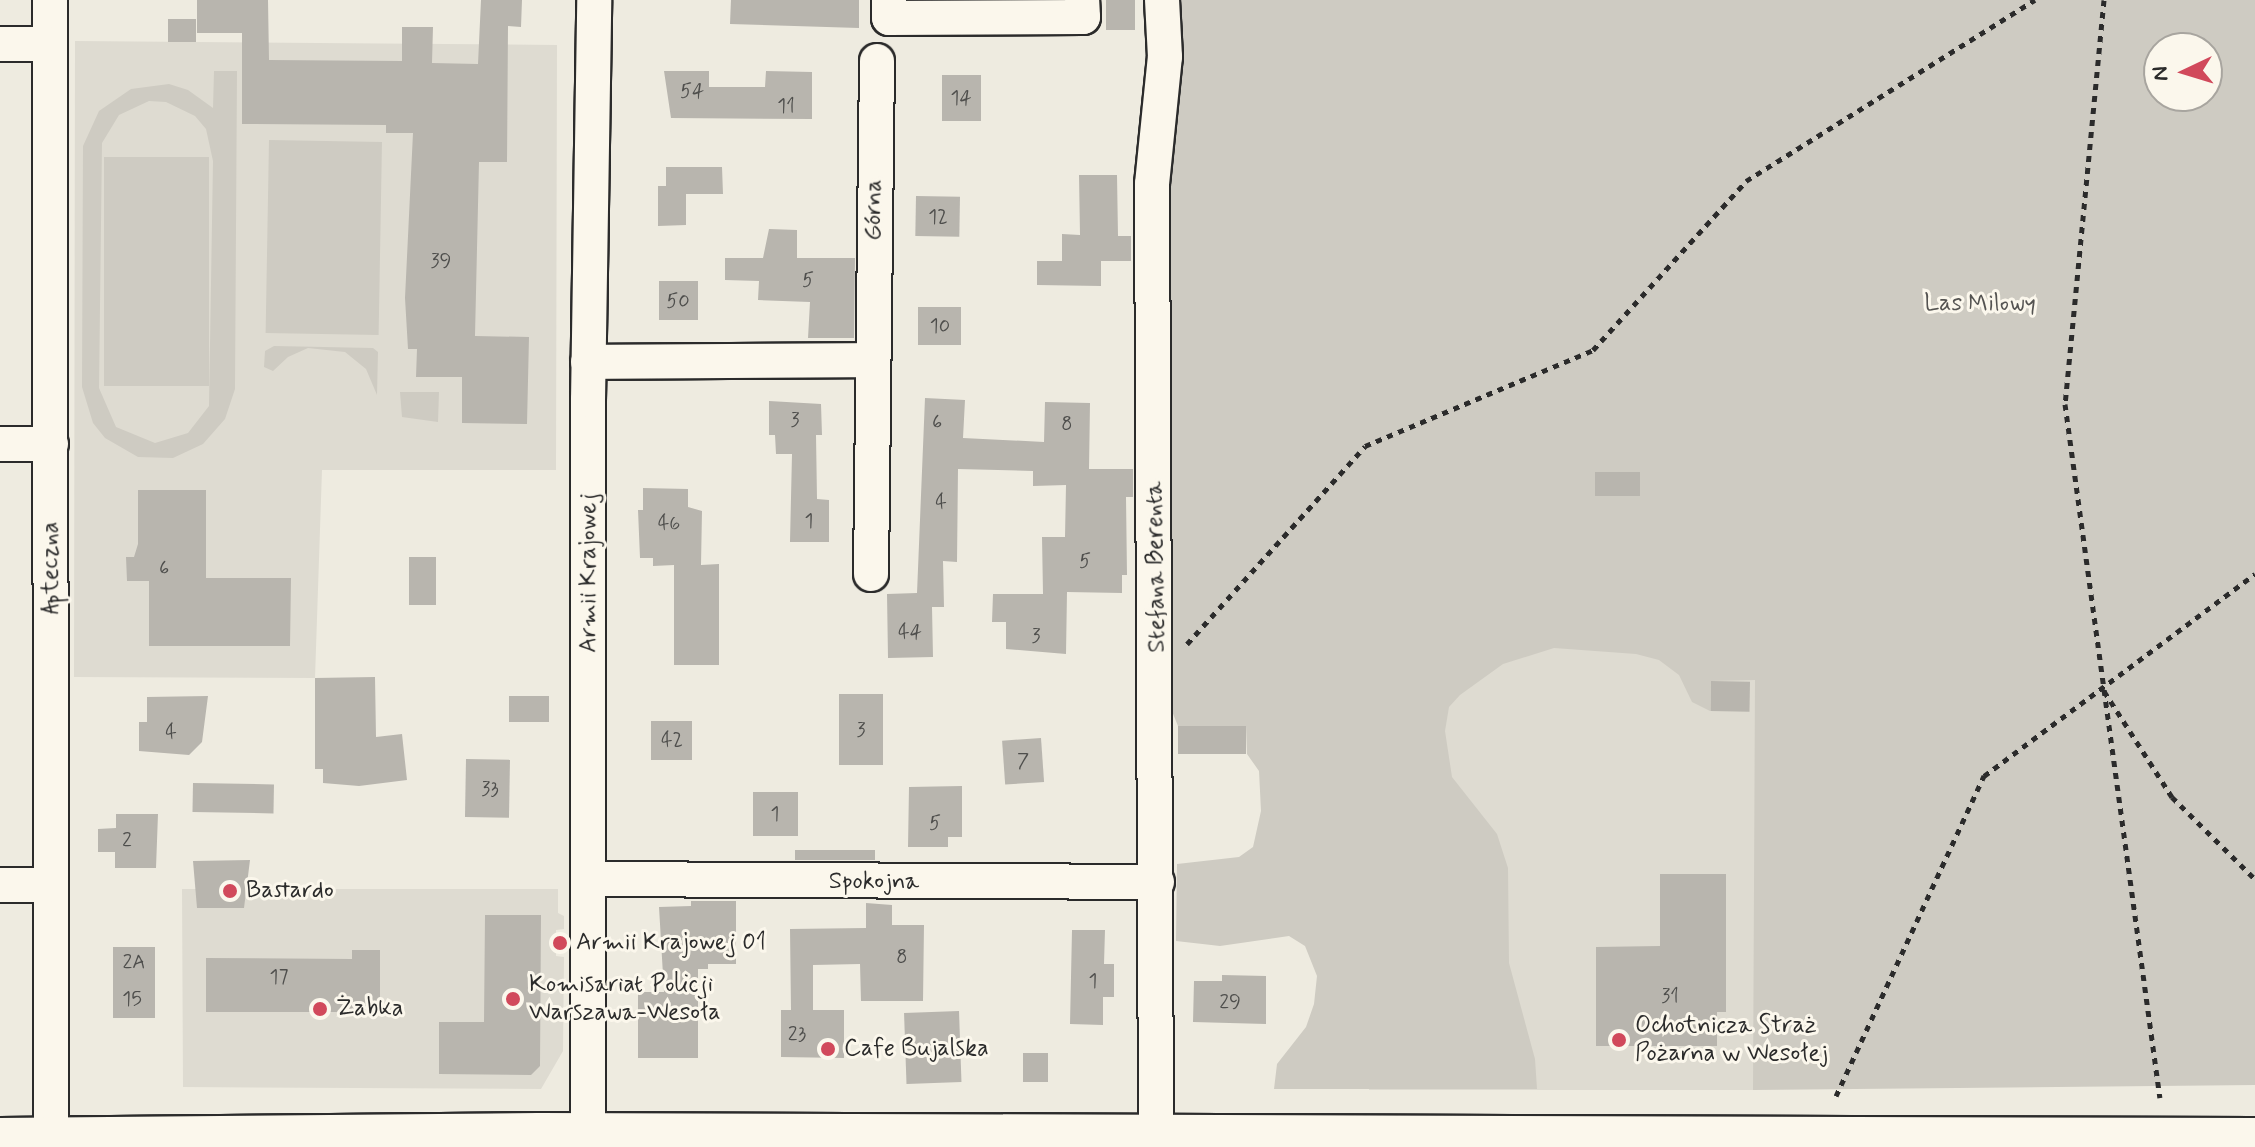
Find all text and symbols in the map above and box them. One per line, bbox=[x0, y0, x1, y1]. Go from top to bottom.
north arrow bbox=[2143, 32, 2223, 112]
text: N bbox=[2147, 65, 2176, 82]
house number: 54 bbox=[680, 79, 704, 103]
house number: 14 bbox=[950, 86, 972, 110]
house number: 11 bbox=[777, 94, 795, 118]
street label: Górna bbox=[859, 179, 889, 241]
house number: 12 bbox=[928, 205, 948, 229]
house number: 39 bbox=[431, 249, 451, 273]
house number: 5 bbox=[802, 268, 814, 292]
house number: 50 bbox=[666, 289, 690, 313]
park label: Las Milowy bbox=[1922, 290, 2038, 318]
house number: 10 bbox=[930, 314, 950, 338]
house number: 3 bbox=[790, 408, 800, 432]
house number: 6 bbox=[932, 410, 942, 434]
house number: 8 bbox=[1061, 412, 1073, 436]
street label: Stefana Berenta bbox=[1140, 476, 1172, 658]
house number: 4 bbox=[935, 490, 947, 514]
street label: Armii Krajowej bbox=[575, 493, 603, 653]
house number: 1 bbox=[805, 509, 813, 533]
house number: 46 bbox=[658, 511, 680, 535]
street label: Apteczna bbox=[37, 522, 65, 614]
house number: 5 bbox=[1079, 549, 1091, 573]
house number: 6 bbox=[159, 556, 169, 580]
house number: 44 bbox=[898, 620, 922, 644]
house number: 3 bbox=[1031, 624, 1041, 648]
house number: 3 bbox=[856, 718, 866, 742]
house number: 4 bbox=[165, 720, 177, 744]
house number: 42 bbox=[661, 728, 683, 752]
house number: 7 bbox=[1017, 749, 1029, 773]
house number: 33 bbox=[481, 777, 499, 801]
house number: 1 bbox=[771, 802, 779, 826]
house number: 5 bbox=[929, 811, 941, 835]
house number: 2 bbox=[122, 828, 132, 852]
street label: Spokojna bbox=[829, 868, 919, 896]
place label: Bastardo bbox=[246, 877, 334, 905]
marker: Bastardo bbox=[221, 882, 239, 900]
place label: Armii Krajowej 01 bbox=[576, 929, 766, 957]
marker: Armii Krajowej 01 bbox=[551, 934, 569, 952]
house number: 8 bbox=[896, 945, 908, 969]
house number: 2A bbox=[123, 950, 145, 974]
house number: 17 bbox=[270, 965, 288, 989]
house number: 1 bbox=[1089, 969, 1097, 993]
place label: Komisariat Policji Warszawa-Wesoła bbox=[529, 971, 720, 1027]
house number: 31 bbox=[1661, 984, 1679, 1008]
house number: 15 bbox=[122, 987, 142, 1011]
marker: Komisariat Policji Warszawa-Wesoła bbox=[504, 990, 522, 1008]
house number: 29 bbox=[1219, 990, 1241, 1014]
place label: Żabka bbox=[336, 995, 404, 1023]
marker: Żabka bbox=[311, 1000, 329, 1018]
place label: Ochotnicza Straż Pożarna w Wesołej bbox=[1635, 1012, 1826, 1068]
house number: 23 bbox=[788, 1022, 806, 1046]
marker: Ochotnicza Straż Pożarna w Wesołej bbox=[1610, 1031, 1628, 1049]
place label: Cafe Bujalska bbox=[844, 1035, 991, 1063]
marker: Cafe Bujalska bbox=[819, 1040, 837, 1058]

